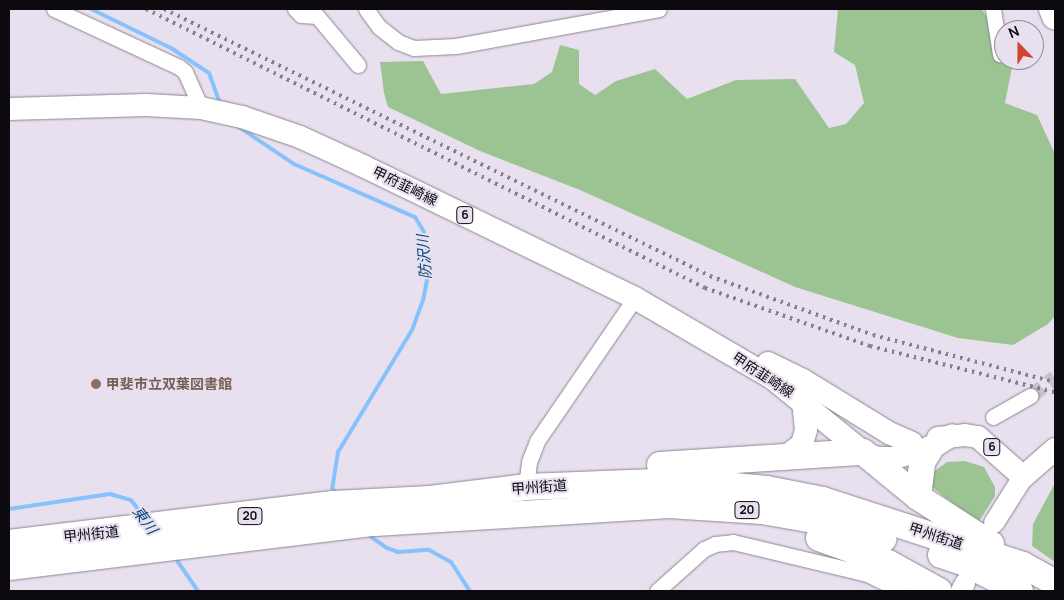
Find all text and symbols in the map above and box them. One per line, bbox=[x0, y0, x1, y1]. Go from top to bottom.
north arrow bbox=[994, 20, 1044, 70]
text: N bbox=[1005, 21, 1022, 42]
street label: 甲府韮崎線 bbox=[370, 163, 440, 209]
road number: 6 bbox=[456, 206, 474, 224]
water label: 防沢川 bbox=[413, 234, 435, 280]
street label: 甲府韮崎線 bbox=[729, 349, 797, 401]
place label: 甲斐市立双葉図書館 bbox=[106, 376, 232, 392]
marker: 甲斐市立双葉図書館 bbox=[90, 378, 102, 390]
road number: 6 bbox=[983, 438, 1001, 457]
street label: 甲州街道 bbox=[510, 477, 568, 497]
road number: 20 bbox=[733, 500, 761, 520]
water label: 東川 bbox=[129, 503, 161, 537]
road number: 20 bbox=[236, 506, 264, 526]
street label: 甲州街道 bbox=[907, 519, 965, 553]
street label: 甲州街道 bbox=[62, 523, 120, 545]

